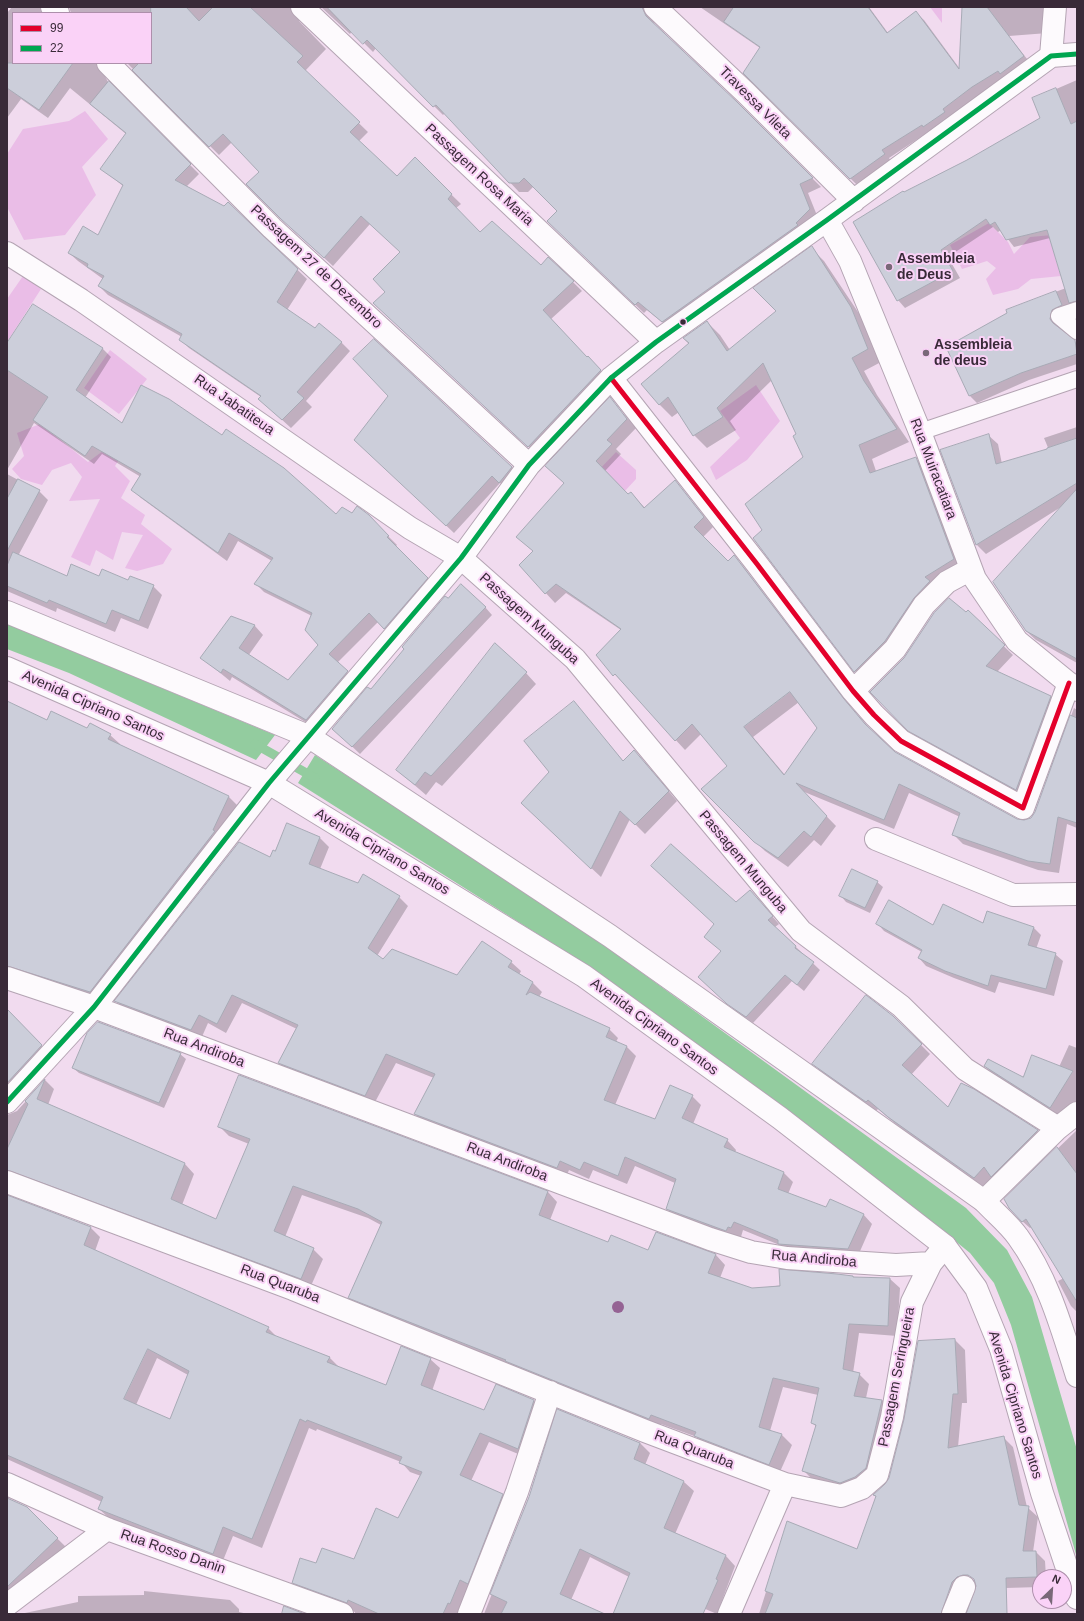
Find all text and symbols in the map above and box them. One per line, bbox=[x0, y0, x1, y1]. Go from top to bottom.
legend bbox=[12, 12, 152, 64]
text: 99 bbox=[50, 21, 63, 35]
text: 22 bbox=[50, 41, 63, 55]
street label: Travessa Vileta bbox=[715, 63, 795, 143]
street label: Passagem Rosa Maria bbox=[421, 121, 537, 229]
street label: Passagem 27 de Dezembro bbox=[247, 202, 385, 332]
place label: Assembleia de Deus bbox=[897, 251, 975, 284]
marker: Assembleia de Deus bbox=[884, 262, 894, 272]
unlabelled marker bbox=[678, 317, 688, 327]
place label: Assembleia de deus bbox=[934, 337, 1012, 370]
marker: Assembleia de deus bbox=[921, 348, 931, 358]
street label: Rua Jabatiteua bbox=[191, 371, 277, 439]
street label: Rua Muiracatiara bbox=[906, 416, 960, 522]
street label: Passagem Munguba bbox=[476, 570, 582, 668]
street label: Avenida Cipriano Santos bbox=[19, 667, 167, 745]
street label: Avenida Cipriano Santos bbox=[312, 805, 452, 899]
street label: Passagem Munguba bbox=[695, 807, 791, 917]
street label: Avenida Cipriano Santos bbox=[587, 975, 721, 1079]
street label: Rua Andiroba bbox=[161, 1025, 247, 1071]
street label: Rua Andiroba bbox=[464, 1139, 550, 1185]
street label: Rua Andiroba bbox=[771, 1247, 857, 1271]
street label: Rua Quaruba bbox=[238, 1261, 322, 1307]
street label: Passagem Seringueira bbox=[875, 1306, 919, 1448]
street label: Avenida Cipriano Santos bbox=[984, 1329, 1046, 1481]
street label: Rua Quaruba bbox=[652, 1427, 736, 1473]
street label: Rua Rosso Danin bbox=[118, 1526, 228, 1578]
north arrow bbox=[1032, 1569, 1072, 1609]
text: N bbox=[1051, 1572, 1063, 1586]

